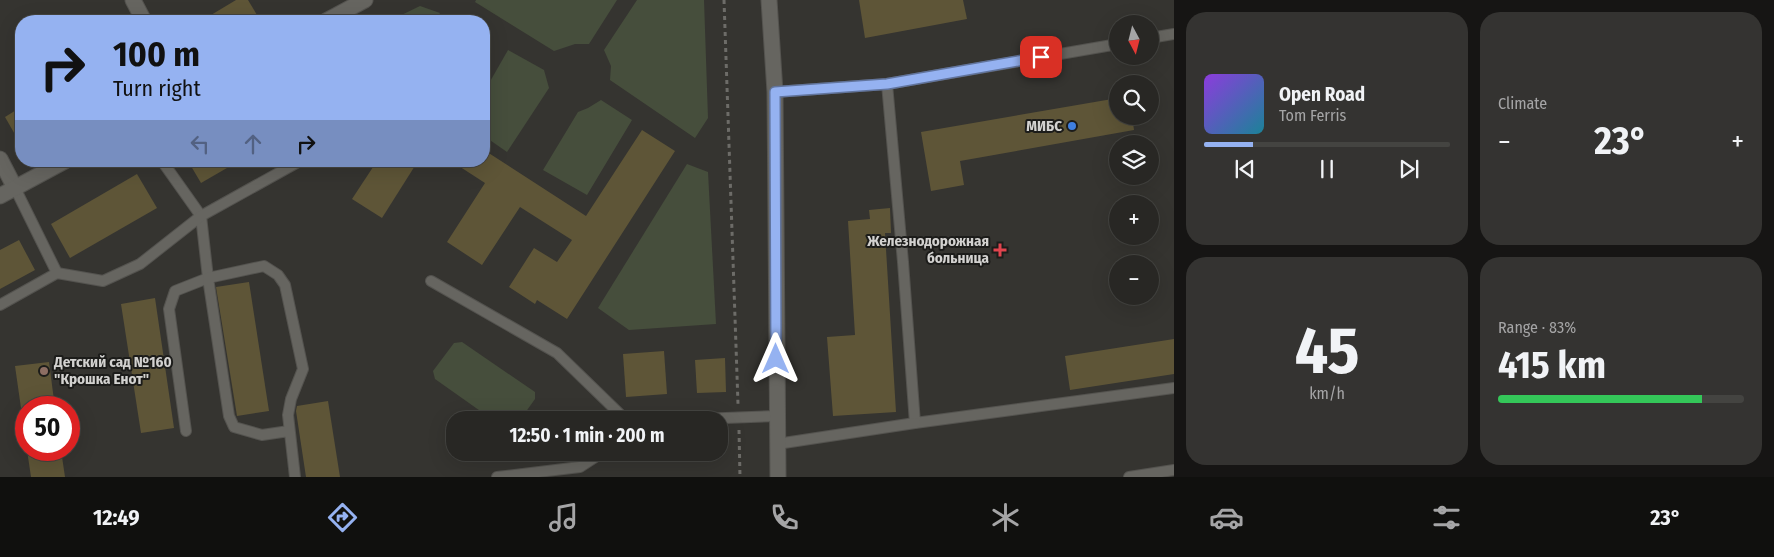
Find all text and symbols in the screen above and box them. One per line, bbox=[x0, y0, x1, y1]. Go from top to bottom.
north arrow bbox=[1109, 15, 1159, 65]
map controls bbox=[1109, 15, 1159, 305]
text: 100 m bbox=[113, 33, 200, 75]
icon: right bbox=[30, 35, 95, 100]
pin bbox=[1020, 36, 1062, 78]
icon: arrive bbox=[1027, 43, 1055, 71]
text: Turn right bbox=[113, 75, 201, 102]
button: search bbox=[1109, 75, 1159, 125]
text: Open Road bbox=[1279, 83, 1365, 106]
text: Climate bbox=[1498, 94, 1547, 113]
text: Tom Ferris bbox=[1279, 106, 1346, 125]
place label: МИБС bbox=[1026, 117, 1062, 135]
text: 23° bbox=[1594, 118, 1648, 164]
marker: МИБС bbox=[1066, 120, 1078, 132]
text: − bbox=[1498, 125, 1511, 158]
text: + bbox=[1731, 125, 1744, 158]
icon: left bbox=[186, 130, 214, 158]
icon: ahead bbox=[239, 130, 267, 158]
icon: right bbox=[292, 130, 320, 158]
button: layers bbox=[1109, 135, 1159, 185]
icon: previous bbox=[1231, 155, 1259, 183]
icon: pause bbox=[1313, 155, 1341, 183]
icon: next bbox=[1395, 155, 1423, 183]
button: + bbox=[1109, 195, 1159, 245]
place label: Железнодорожная больница bbox=[866, 232, 990, 267]
marker: Железнодорожная больница bbox=[993, 243, 1007, 257]
button: − bbox=[1109, 255, 1159, 305]
text: 45 bbox=[1295, 312, 1359, 390]
text: Range · 83% bbox=[1498, 318, 1576, 337]
position arrow bbox=[749, 332, 801, 384]
text: 415 km bbox=[1498, 342, 1606, 388]
place label: Детский сад №160 "Крошка Енот" bbox=[53, 353, 172, 388]
marker: Детский сад №160 "Крошка Енот" bbox=[38, 365, 50, 377]
text: km/h bbox=[1309, 384, 1345, 403]
speed limit sign: 50 bbox=[15, 396, 80, 461]
text: 12:50 · 1 min · 200 m bbox=[510, 424, 664, 447]
icon: directions bbox=[325, 500, 360, 535]
icon: music bbox=[546, 500, 581, 535]
icon: phone bbox=[767, 500, 802, 535]
icon: climate bbox=[988, 500, 1023, 535]
icon: car bbox=[1209, 500, 1244, 535]
icon: filters bbox=[1429, 500, 1464, 535]
text: 12:49 bbox=[93, 504, 140, 531]
text: 23° bbox=[1650, 504, 1681, 531]

